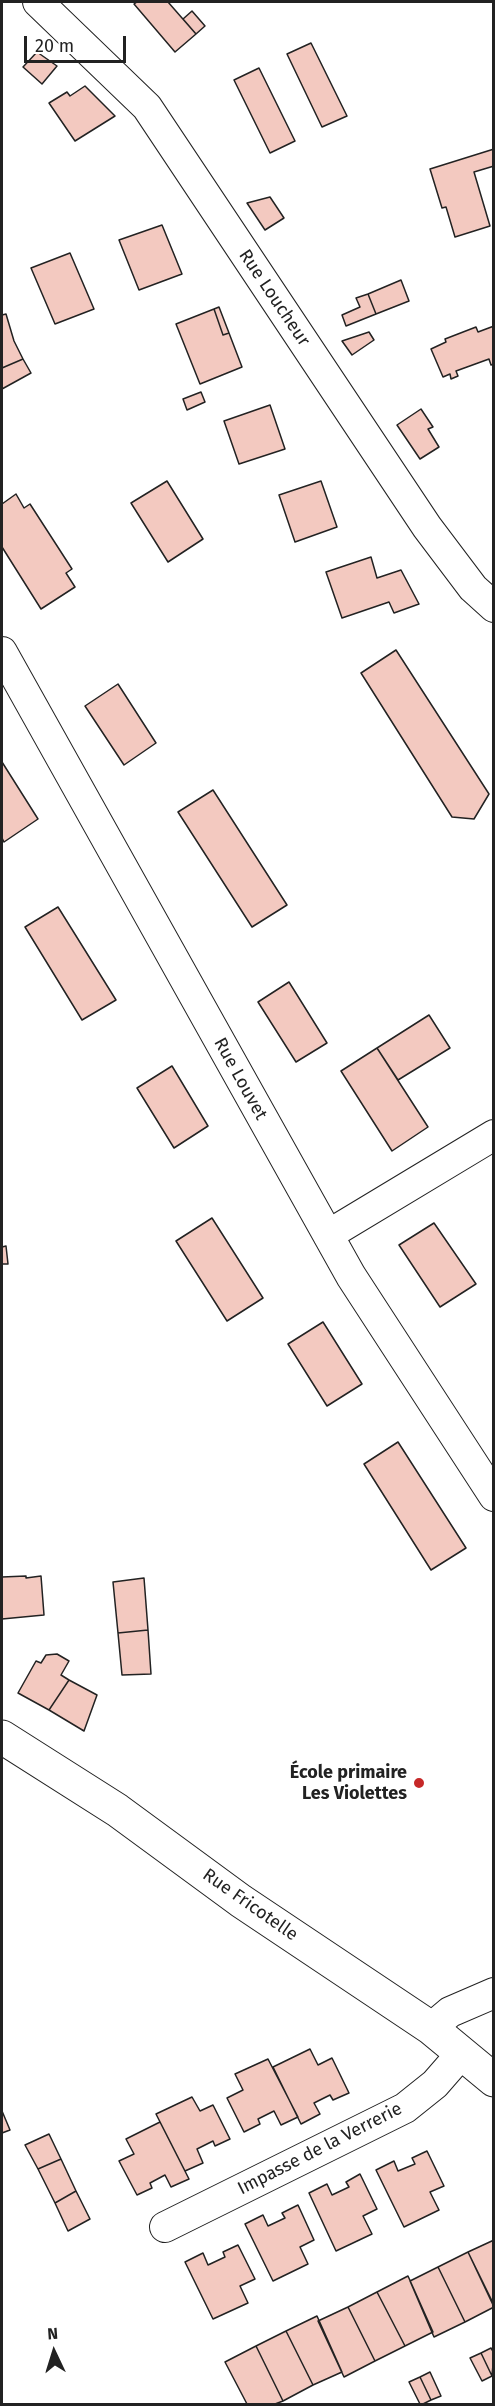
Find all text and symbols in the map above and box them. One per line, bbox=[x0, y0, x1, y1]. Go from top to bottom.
scale bar bbox=[27, 24, 129, 62]
text: 20 m bbox=[35, 35, 74, 57]
street label: Rue Loucheur bbox=[234, 246, 314, 350]
street label: Rue Louvet bbox=[209, 1034, 271, 1124]
place label: École primaire Les Violettes bbox=[290, 1762, 407, 1804]
marker: École primaire Les Violettes bbox=[412, 1776, 426, 1790]
street label: Rue Fricotelle bbox=[198, 1864, 302, 1946]
street label: Impasse de la Verrerie bbox=[234, 2098, 406, 2200]
north arrow bbox=[24, 2322, 84, 2382]
text: N bbox=[47, 2324, 59, 2343]

